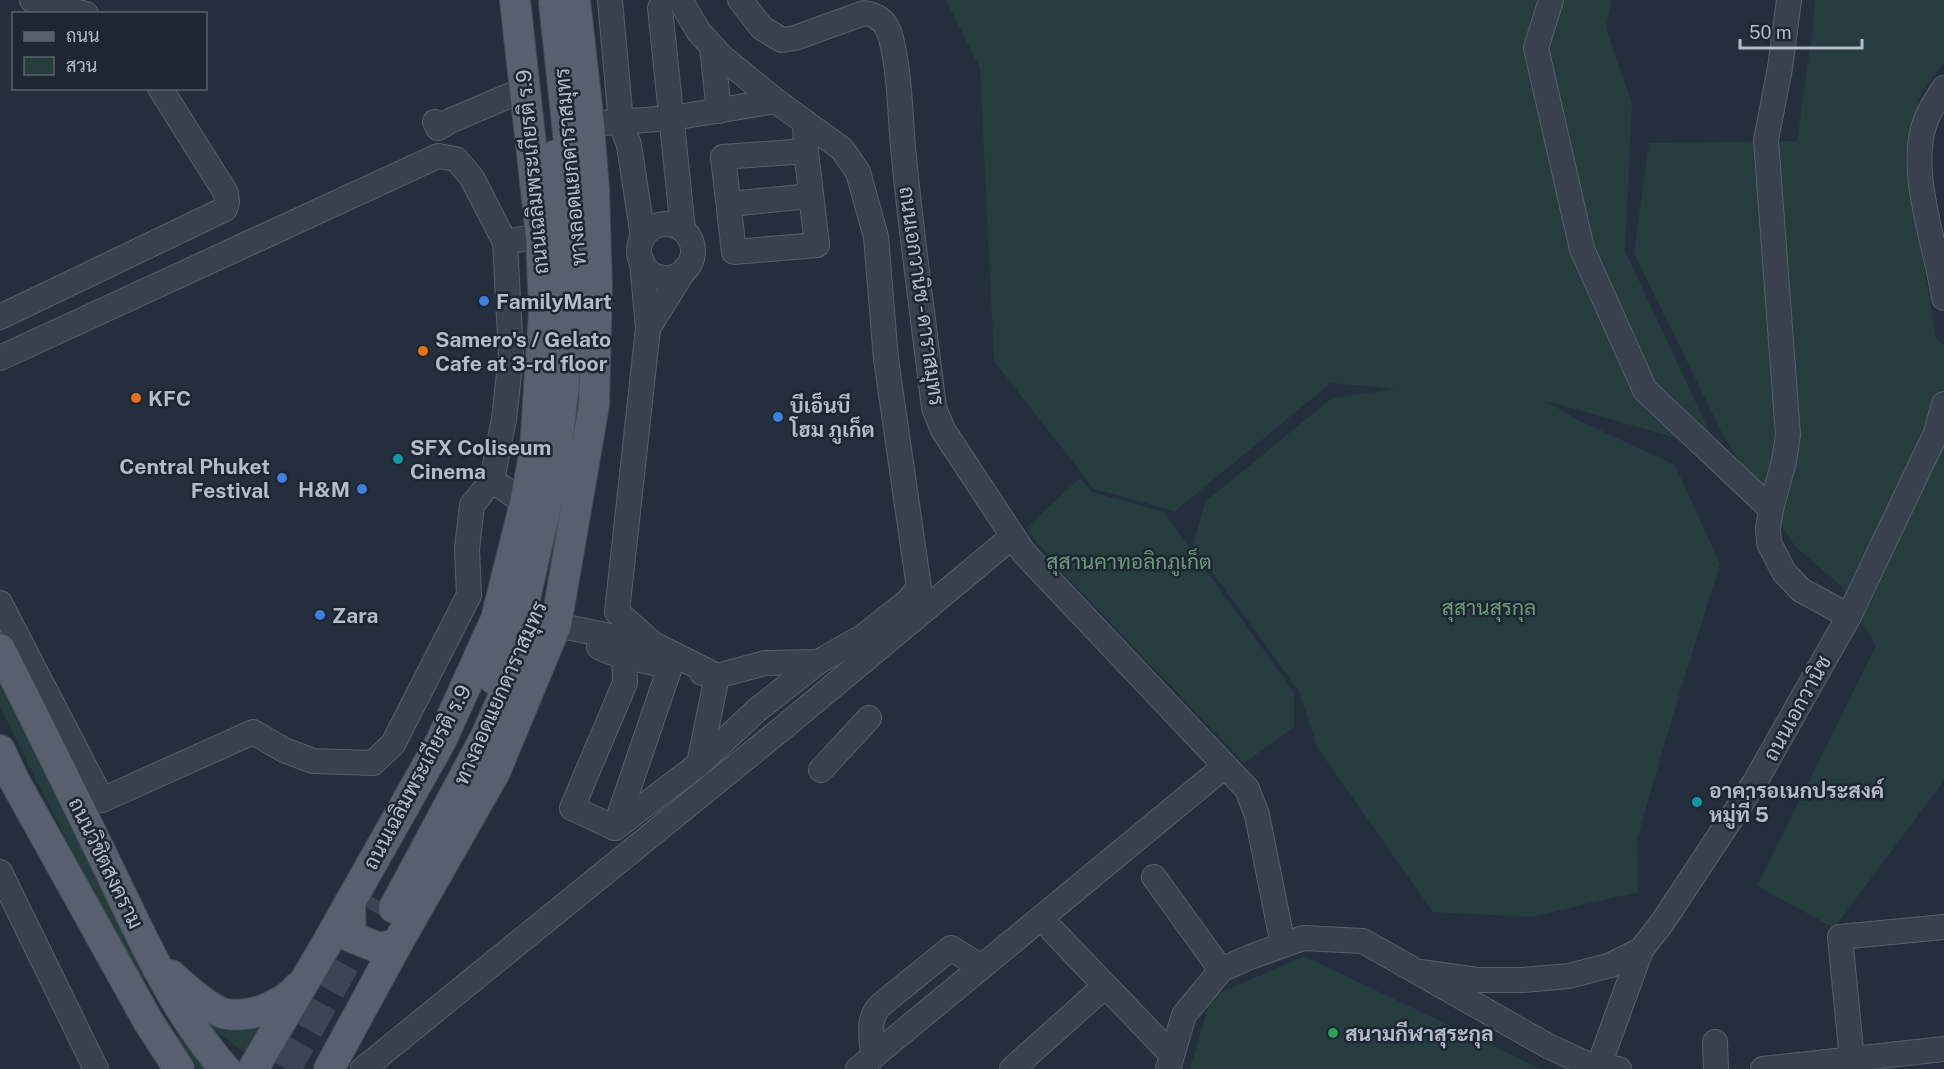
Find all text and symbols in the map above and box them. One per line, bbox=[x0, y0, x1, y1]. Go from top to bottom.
legend bbox=[12, 12, 207, 90]
scale bar bbox=[1740, 12, 1862, 50]
text: 50 m bbox=[1749, 22, 1792, 43]
text: ถนน bbox=[66, 25, 99, 46]
text: สวน bbox=[66, 55, 97, 76]
street label: ทางลอดแยกดาราสมุทร bbox=[549, 67, 593, 267]
street label: ถนนเฉลิมพระเกียรติ ร.9 bbox=[511, 68, 553, 276]
street label: ถนนเอกวานิช - ดาราสมุทร bbox=[892, 185, 950, 408]
place label: FamilyMart bbox=[496, 289, 612, 314]
marker: FamilyMart bbox=[477, 294, 491, 308]
place label: Samero's / Gelato Cafe at 3-rd floor bbox=[435, 327, 611, 376]
marker: Samero's / Gelato Cafe at 3-rd floor bbox=[416, 344, 430, 358]
place label: KFC bbox=[148, 386, 191, 411]
marker: KFC bbox=[129, 391, 143, 405]
place label: บีเอ็นบี โฮม ภูเก็ต bbox=[788, 392, 875, 444]
marker: บีเอ็นบี โฮม ภูเก็ต bbox=[771, 410, 785, 424]
place label: SFX Coliseum Cinema bbox=[410, 435, 551, 484]
marker: SFX Coliseum Cinema bbox=[391, 452, 405, 466]
place label: Central Phuket Festival bbox=[119, 454, 270, 503]
marker: Central Phuket Festival bbox=[275, 471, 289, 485]
place label: H&M bbox=[298, 477, 350, 502]
marker: H&M bbox=[355, 482, 369, 496]
park label: สุสานคาทอลิกภูเก็ต bbox=[1046, 547, 1212, 577]
park label: สุสานสุรกุล bbox=[1442, 595, 1536, 622]
street label: ทางลอดแยกดาราสมุทร bbox=[448, 597, 554, 790]
place label: Zara bbox=[332, 603, 379, 628]
marker: Zara bbox=[313, 608, 327, 622]
street label: ถนนเอกวานิช bbox=[1758, 651, 1836, 765]
street label: ถนนเฉลิมพระเกียรติ ร.9 bbox=[358, 680, 476, 874]
place label: อาคารอเนกประสงค์ หมู่ที่ 5 bbox=[1709, 778, 1885, 829]
street label: ถนนวิชิตสงคราม bbox=[63, 793, 149, 933]
marker: อาคารอเนกประสงค์ หมู่ที่ 5 bbox=[1690, 795, 1704, 809]
place label: สนามกีฬาสุระกุล bbox=[1345, 1021, 1494, 1049]
marker: สนามกีฬาสุระกุล bbox=[1326, 1026, 1340, 1040]

